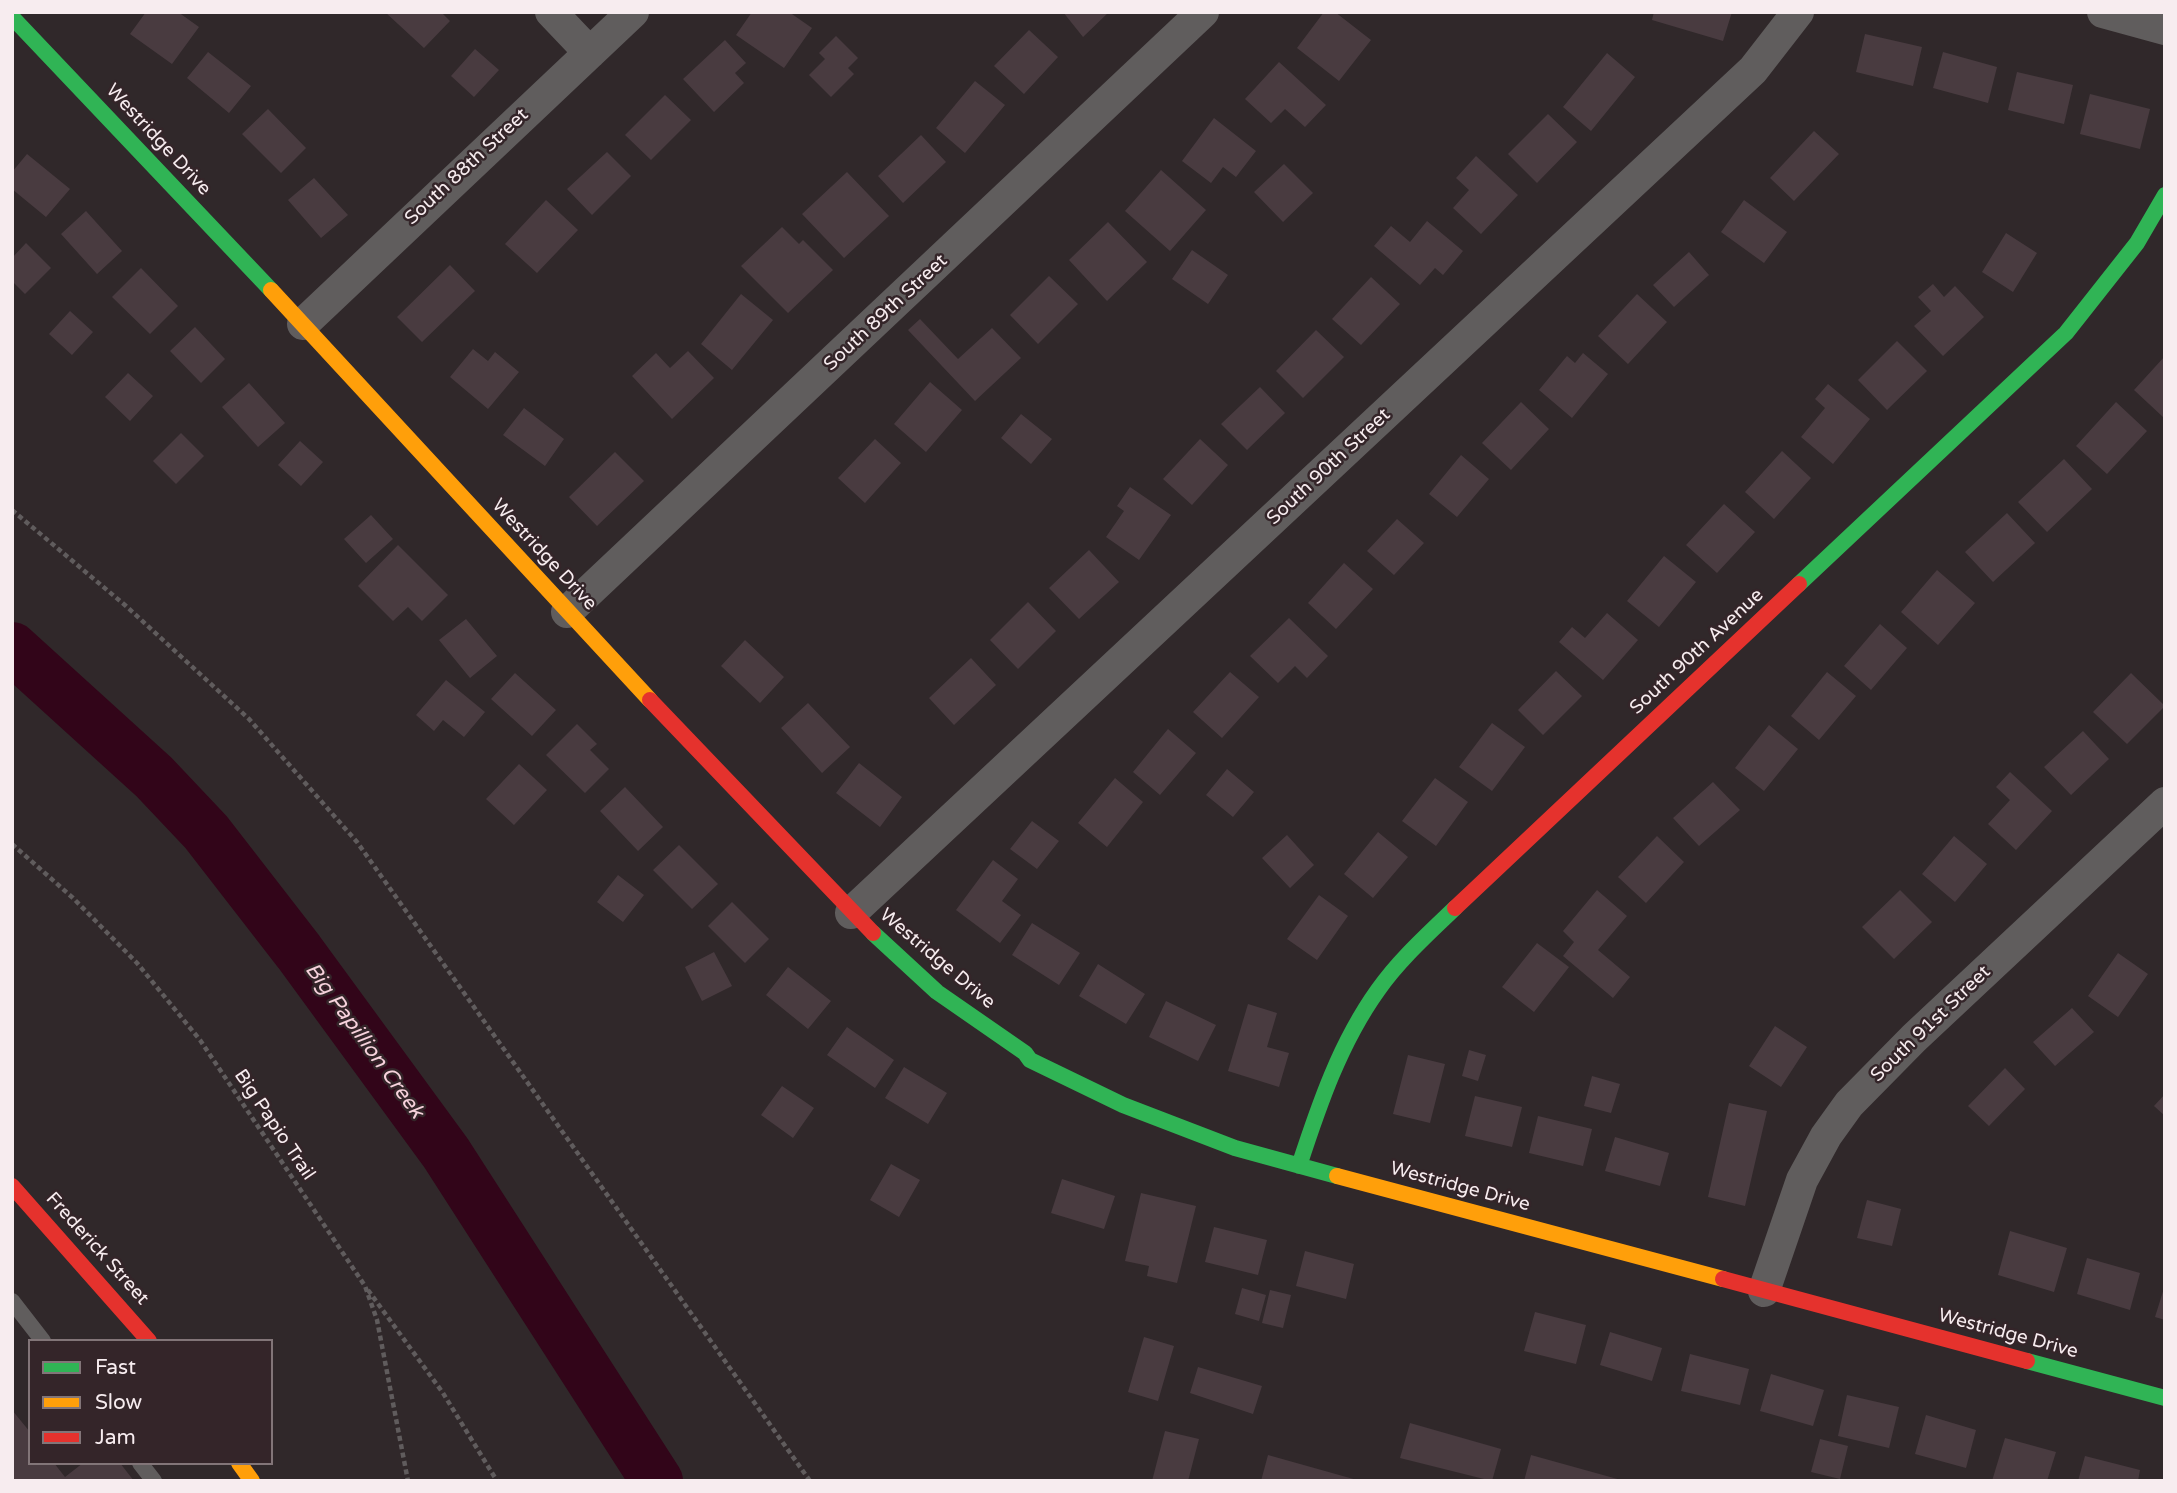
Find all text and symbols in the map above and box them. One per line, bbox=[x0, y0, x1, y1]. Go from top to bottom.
street label: Westridge Drive bbox=[101, 80, 215, 200]
street label: South 88th Street bbox=[401, 104, 533, 230]
street label: South 89th Street bbox=[820, 250, 952, 376]
street label: South 90th Street bbox=[1263, 404, 1395, 530]
street label: Westridge Drive bbox=[487, 495, 601, 615]
street label: South 90th Avenue bbox=[1626, 584, 1768, 720]
street label: Westridge Drive bbox=[875, 904, 999, 1014]
water label: Big Papillion Creek bbox=[299, 958, 429, 1124]
street label: South 91st Street bbox=[1866, 961, 1996, 1087]
street label: Big Papio Trail bbox=[229, 1065, 319, 1185]
street label: Westridge Drive bbox=[1388, 1157, 1532, 1217]
street label: Frederick Street bbox=[41, 1188, 153, 1310]
street label: Westridge Drive bbox=[1936, 1304, 2080, 1364]
legend bbox=[28, 1339, 273, 1465]
text: Fast bbox=[95, 1355, 136, 1380]
text: Slow bbox=[95, 1390, 142, 1415]
text: Jam bbox=[95, 1425, 136, 1450]

